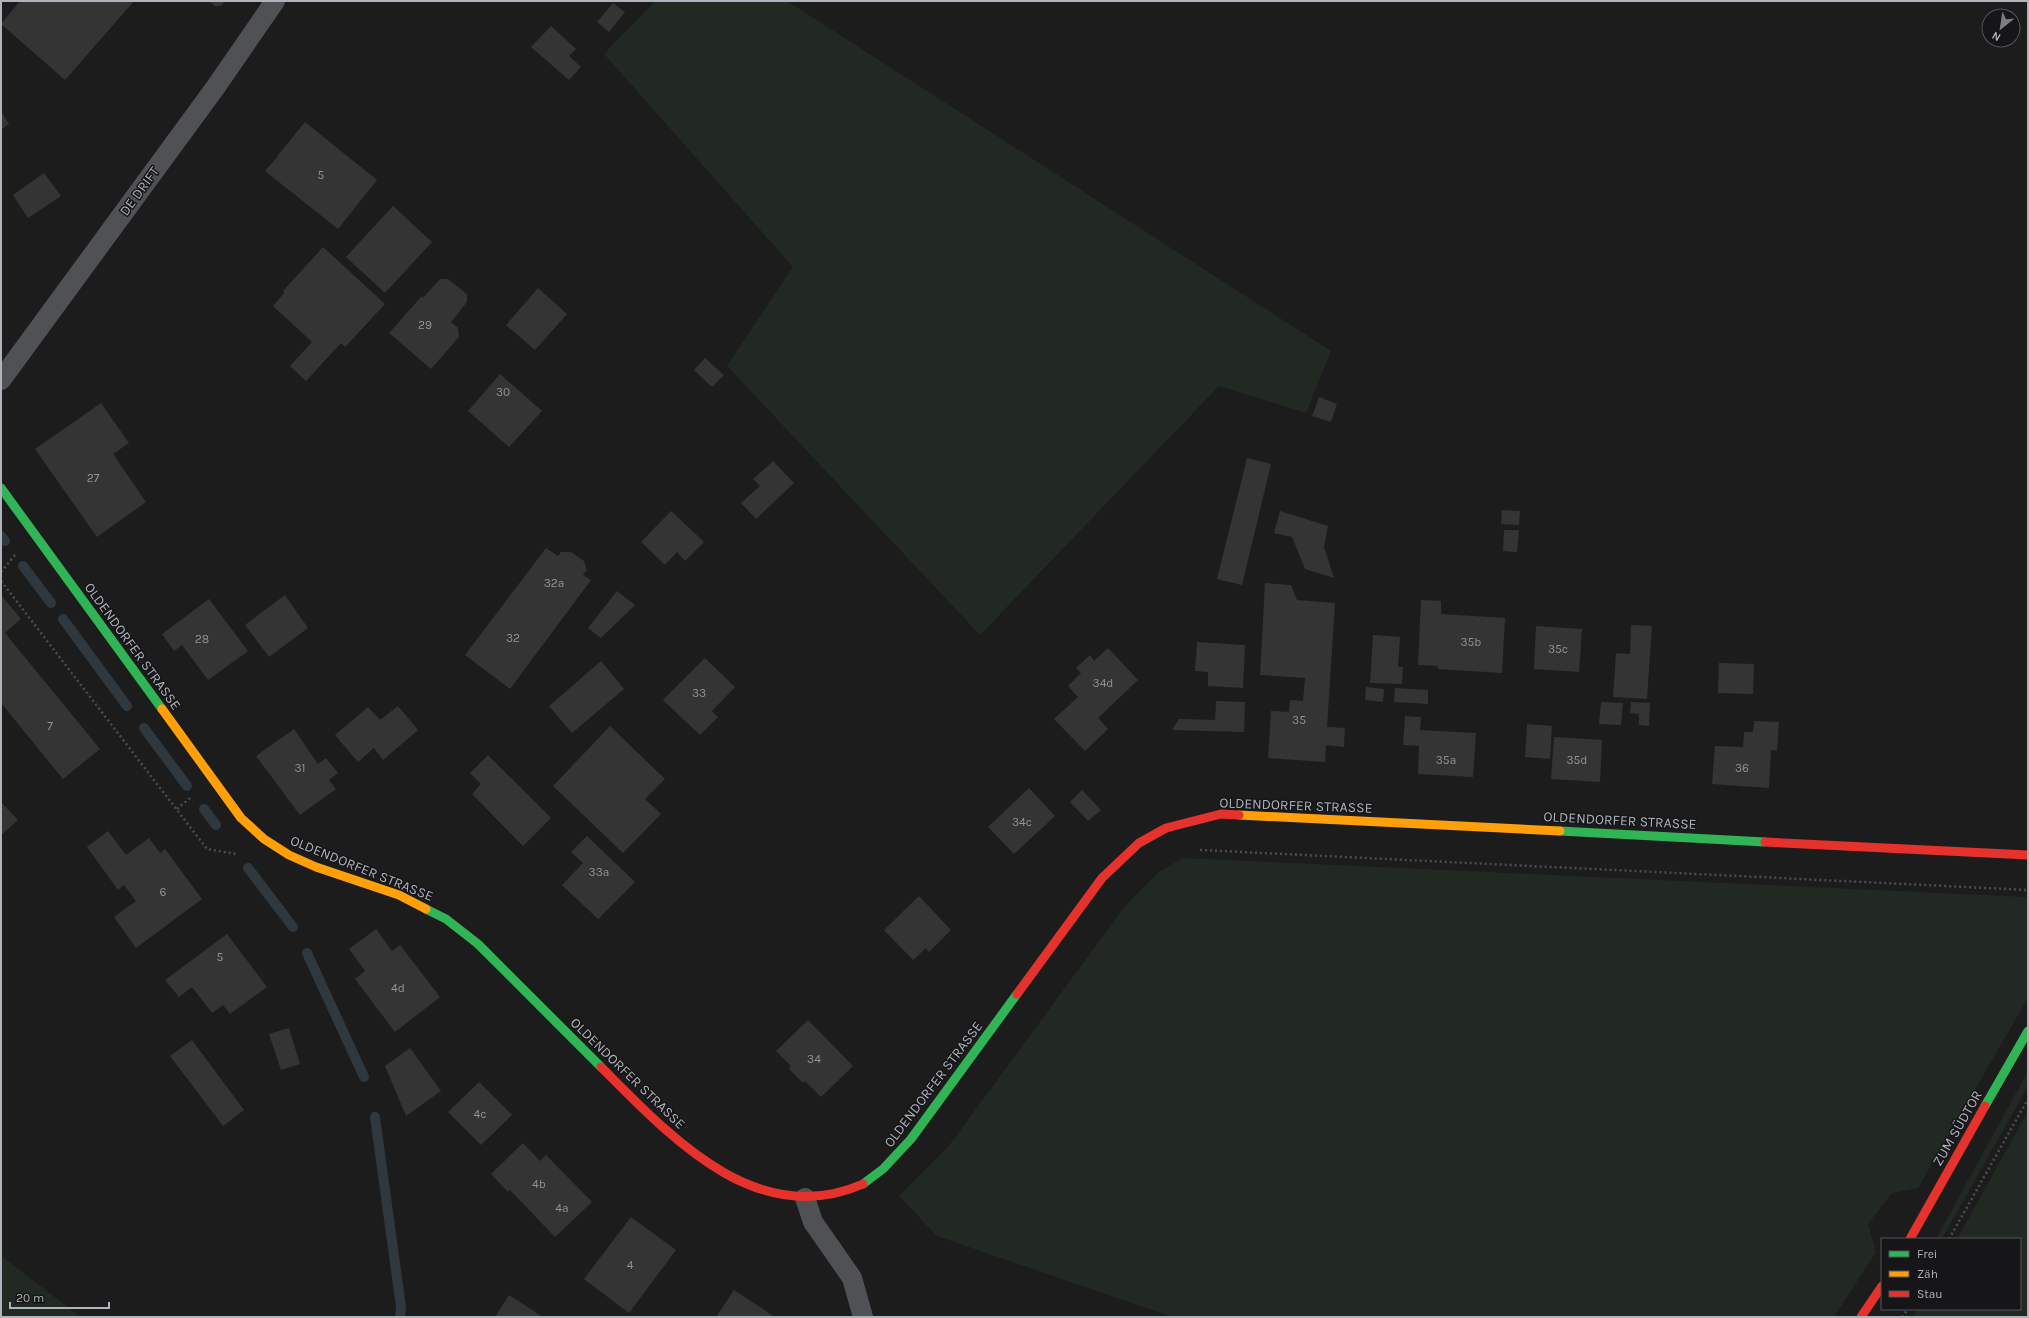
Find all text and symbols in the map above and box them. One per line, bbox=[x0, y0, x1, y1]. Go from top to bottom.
north arrow bbox=[1981, 8, 2021, 48]
text: N bbox=[1990, 29, 2003, 44]
street label: DE DRIFT bbox=[116, 163, 163, 219]
house number: 5 bbox=[318, 168, 325, 182]
house number: 29 bbox=[418, 318, 432, 332]
house number: 30 bbox=[496, 385, 510, 399]
house number: 27 bbox=[87, 471, 100, 485]
house number: 32a bbox=[544, 576, 564, 590]
street label: OLDENDORFER STRASSE bbox=[81, 579, 184, 713]
house number: 32 bbox=[506, 631, 520, 645]
house number: 28 bbox=[195, 632, 209, 646]
house number: 35b bbox=[1461, 635, 1481, 649]
house number: 35c bbox=[1548, 642, 1568, 656]
house number: 34d bbox=[1093, 676, 1113, 690]
house number: 33 bbox=[692, 686, 706, 700]
house number: 35 bbox=[1292, 713, 1306, 727]
house number: 7 bbox=[47, 719, 53, 733]
house number: 35a bbox=[1436, 753, 1456, 767]
house number: 35d bbox=[1567, 753, 1587, 767]
house number: 31 bbox=[294, 761, 306, 775]
house number: 36 bbox=[1735, 761, 1749, 775]
street label: OLDENDORFER STRASSE bbox=[1219, 794, 1373, 817]
street label: OLDENDORFER STRASSE bbox=[1543, 808, 1697, 833]
house number: 34c bbox=[1012, 815, 1032, 829]
street label: OLDENDORFER STRASSE bbox=[288, 832, 436, 905]
house number: 33a bbox=[589, 865, 609, 879]
house number: 6 bbox=[160, 885, 167, 899]
house number: 5 bbox=[217, 950, 224, 964]
house number: 4d bbox=[391, 981, 405, 995]
street label: OLDENDORFER STRASSE bbox=[567, 1014, 689, 1133]
street label: OLDENDORFER STRASSE bbox=[881, 1018, 986, 1151]
house number: 34 bbox=[807, 1052, 821, 1066]
street label: ZUM SÜDTOR bbox=[1929, 1088, 1986, 1169]
house number: 4c bbox=[474, 1107, 486, 1121]
house number: 4b bbox=[532, 1177, 546, 1191]
house number: 4a bbox=[555, 1201, 569, 1215]
legend bbox=[1881, 1238, 2021, 1310]
text: Frei bbox=[1917, 1247, 1937, 1261]
house number: 4 bbox=[627, 1258, 634, 1272]
text: Zäh bbox=[1917, 1267, 1938, 1281]
scale bar bbox=[10, 1284, 109, 1310]
text: Stau bbox=[1917, 1287, 1943, 1301]
text: 20 m bbox=[16, 1291, 44, 1305]

